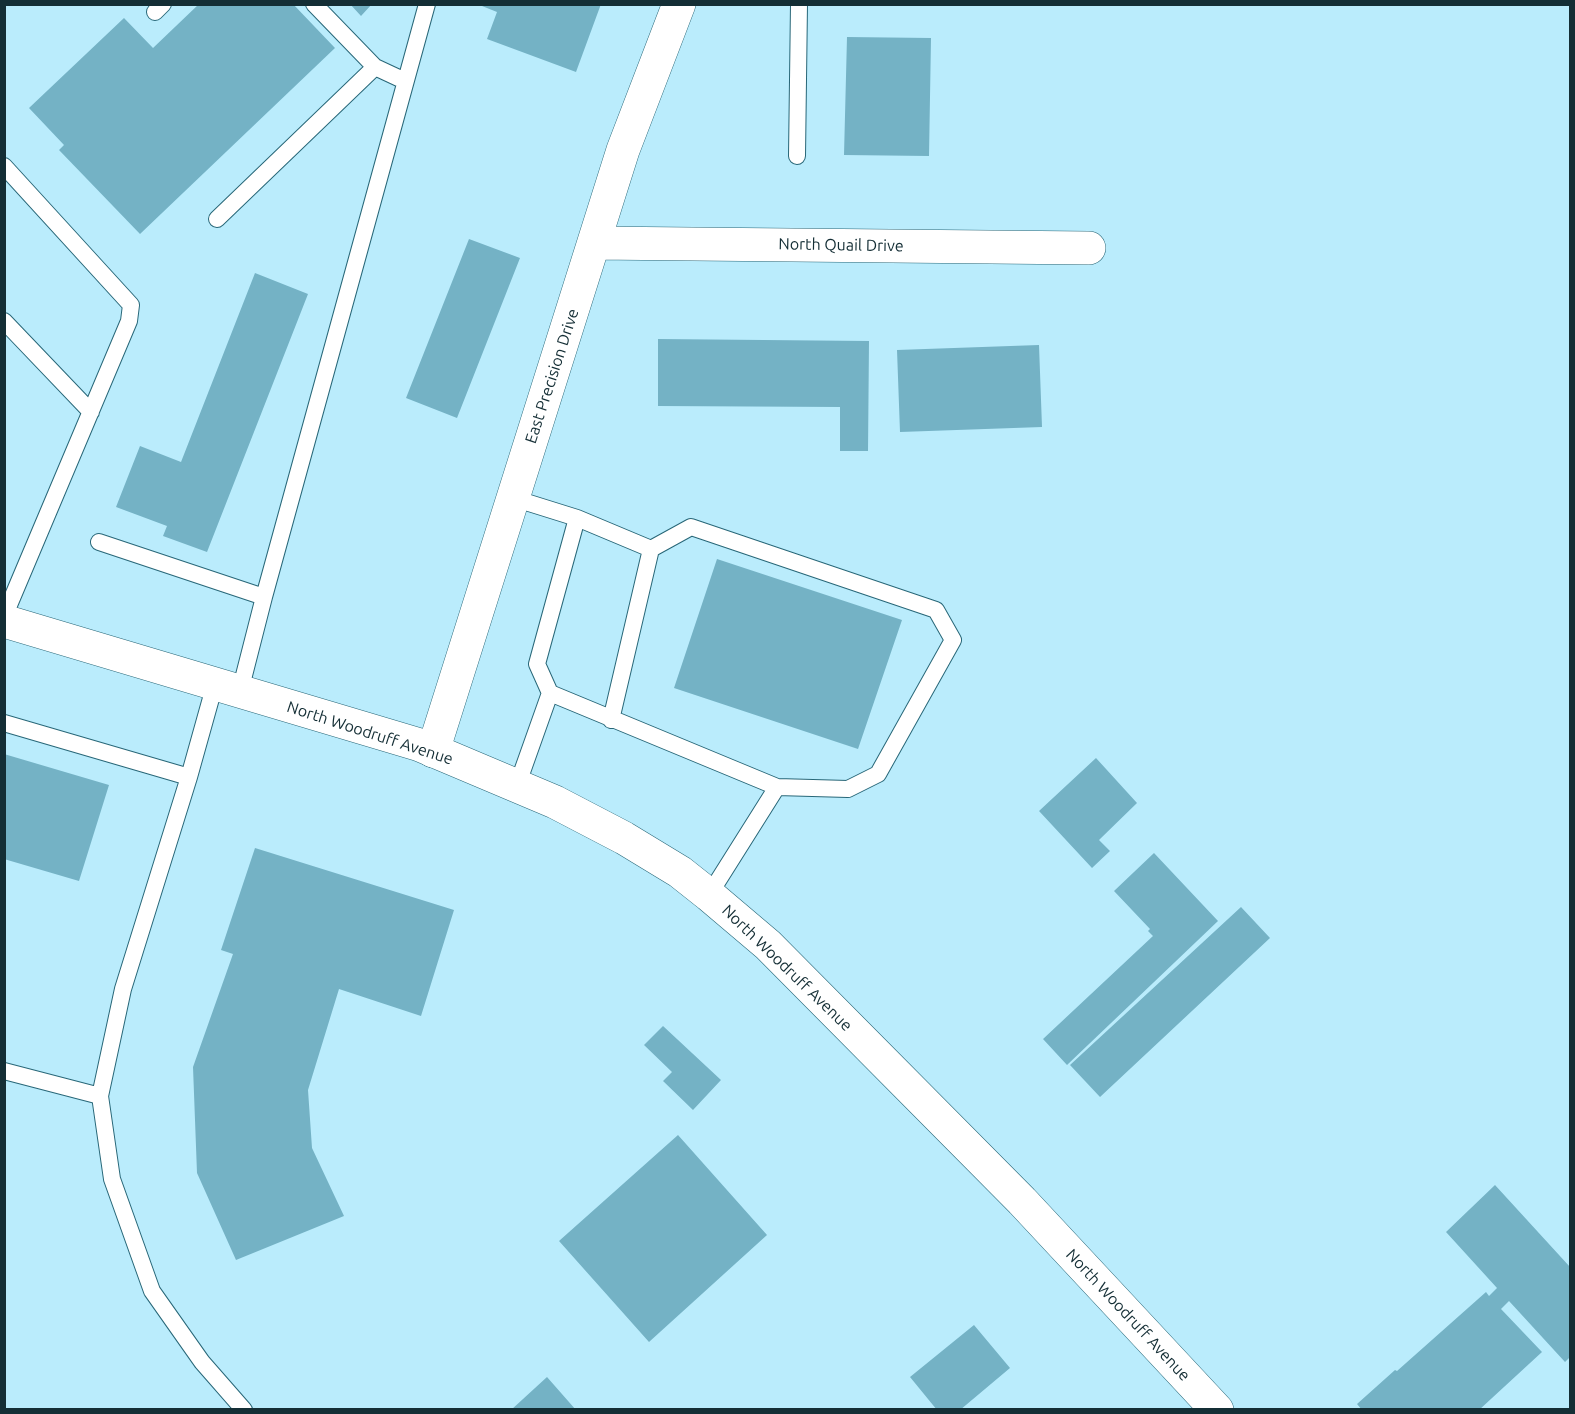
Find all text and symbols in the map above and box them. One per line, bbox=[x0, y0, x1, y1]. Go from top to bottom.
street label: North Quail Drive bbox=[778, 234, 904, 256]
street label: East Precision Drive bbox=[521, 306, 583, 446]
street label: North Woodruff Avenue bbox=[285, 697, 455, 769]
street label: North Woodruff Avenue bbox=[718, 901, 856, 1035]
street label: North Woodruff Avenue bbox=[1062, 1245, 1194, 1385]

